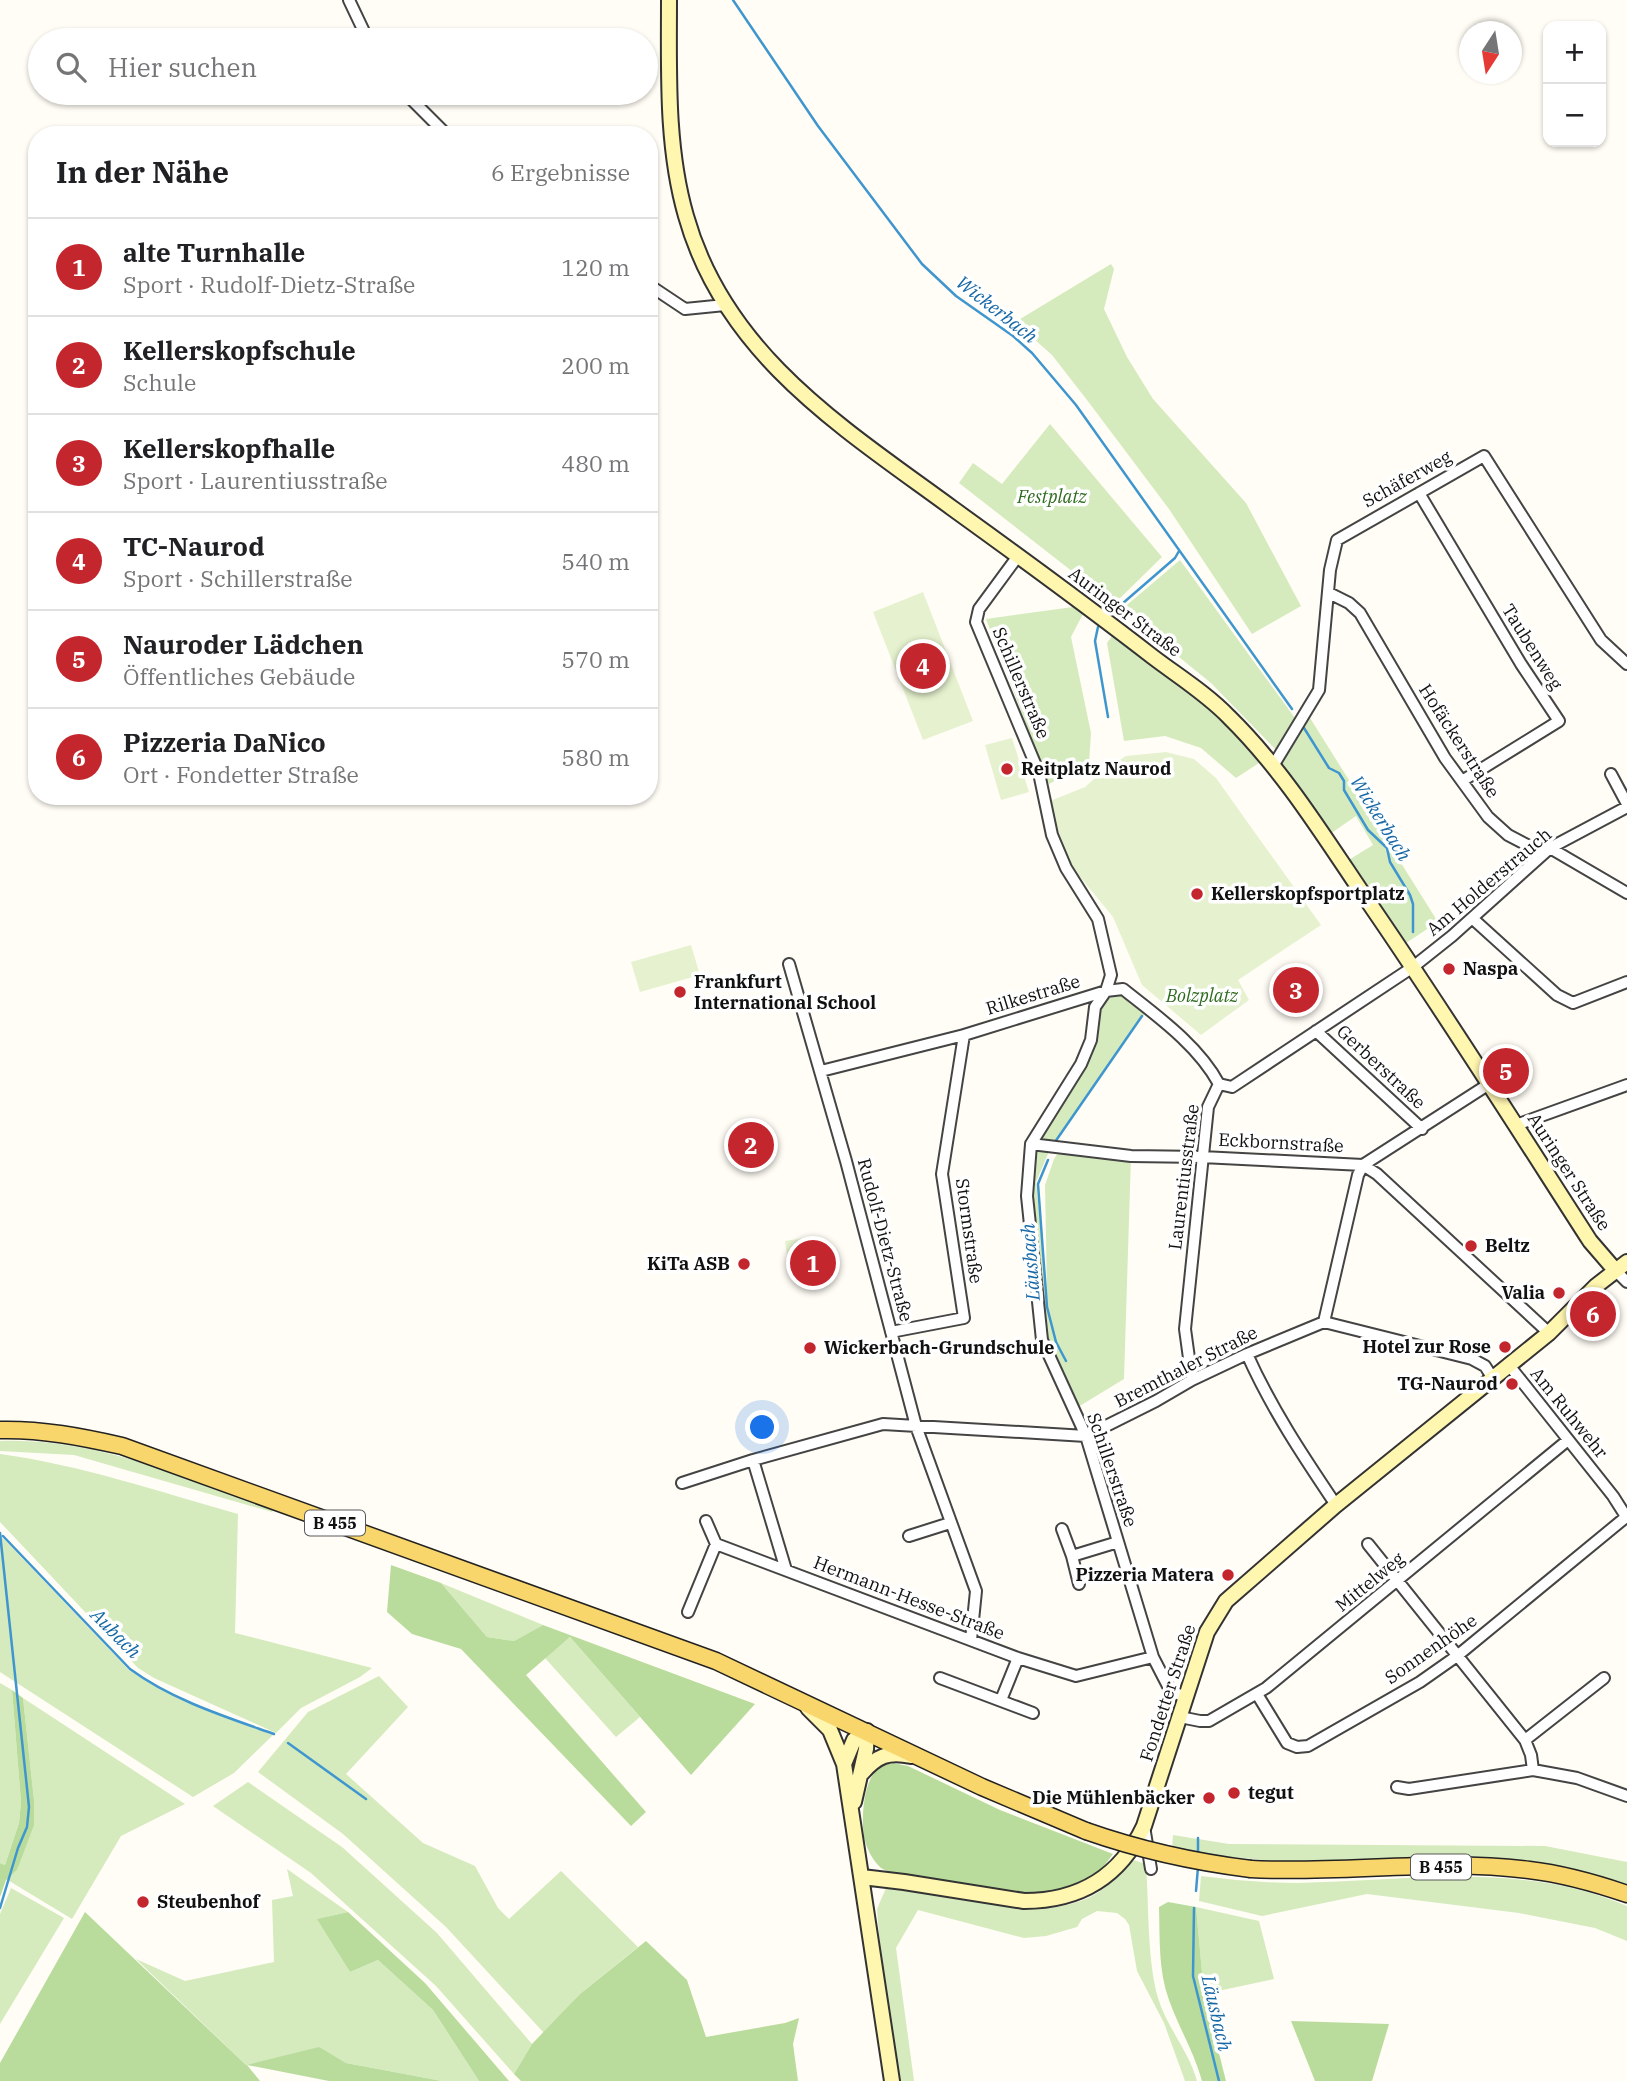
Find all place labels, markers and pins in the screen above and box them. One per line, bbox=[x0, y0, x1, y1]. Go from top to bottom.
pin: 4 bbox=[900, 640, 946, 692]
place label: Reitplatz Naurod bbox=[1021, 757, 1171, 780]
marker: Reitplatz Naurod bbox=[999, 761, 1015, 777]
place label: Kellerskopfsportplatz bbox=[1211, 882, 1404, 905]
marker: Kellerskopfsportplatz bbox=[1189, 886, 1205, 902]
place label: Naspa bbox=[1463, 957, 1518, 980]
marker: Naspa bbox=[1441, 961, 1457, 977]
pin: 3 bbox=[1273, 964, 1319, 1016]
place label: Frankfurt International School bbox=[694, 970, 876, 1014]
marker: Frankfurt International School bbox=[672, 984, 688, 1000]
pin: 5 bbox=[1483, 1045, 1529, 1097]
pin: 2 bbox=[728, 1119, 774, 1171]
place label: Beltz bbox=[1485, 1234, 1530, 1257]
pin: 1 bbox=[790, 1237, 836, 1289]
marker: Beltz bbox=[1463, 1238, 1479, 1254]
place label: KiTa ASB bbox=[647, 1252, 730, 1275]
marker: KiTa ASB bbox=[736, 1256, 752, 1272]
place label: Valia bbox=[1501, 1281, 1545, 1304]
marker: Valia bbox=[1551, 1285, 1567, 1301]
pin: 6 bbox=[1570, 1288, 1616, 1340]
place label: Hotel zur Rose bbox=[1362, 1335, 1491, 1358]
place label: Wickerbach-Grundschule bbox=[824, 1336, 1055, 1359]
marker: Hotel zur Rose bbox=[1497, 1339, 1513, 1355]
marker: Wickerbach-Grundschule bbox=[802, 1340, 818, 1356]
place label: TG-Naurod bbox=[1397, 1372, 1498, 1395]
marker: TG-Naurod bbox=[1504, 1376, 1520, 1392]
place label: Pizzeria Matera bbox=[1075, 1563, 1214, 1586]
marker: Pizzeria Matera bbox=[1220, 1567, 1236, 1583]
place label: tegut bbox=[1248, 1781, 1294, 1804]
marker: tegut bbox=[1226, 1785, 1242, 1801]
place label: Die Mühlenbäcker bbox=[1032, 1786, 1195, 1809]
marker: Die Mühlenbäcker bbox=[1201, 1790, 1217, 1806]
place label: Steubenhof bbox=[157, 1890, 262, 1913]
marker: Steubenhof bbox=[135, 1894, 151, 1910]

